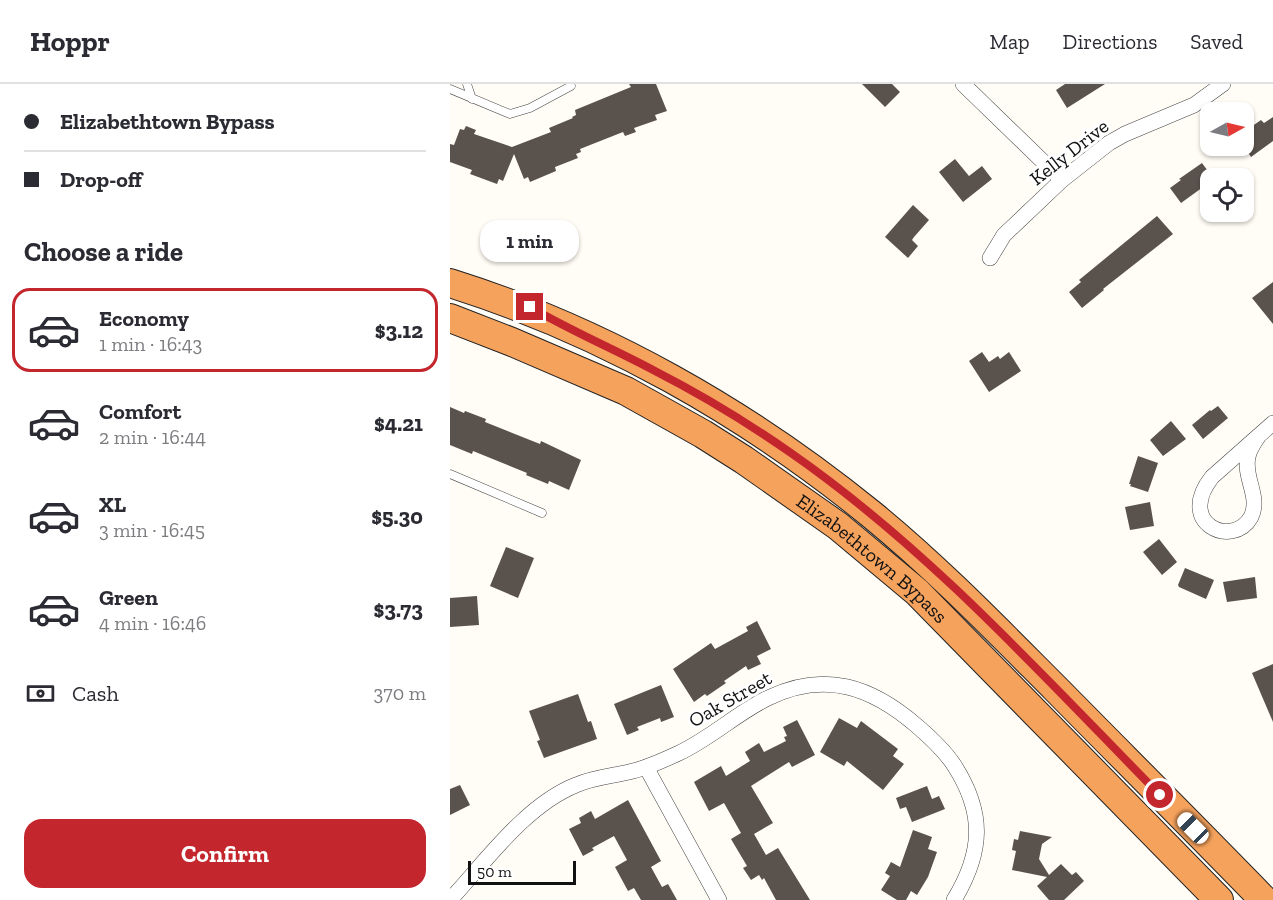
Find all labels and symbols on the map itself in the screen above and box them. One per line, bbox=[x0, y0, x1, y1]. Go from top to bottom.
north arrow bbox=[1200, 102, 1254, 156]
street label: Kelly Drive bbox=[1025, 114, 1113, 190]
callout: 1 min bbox=[481, 220, 580, 262]
route end bbox=[516, 293, 543, 320]
street label: Elizabethtown Bypass bbox=[792, 489, 953, 628]
street label: Oak Street bbox=[684, 665, 776, 732]
route start bbox=[1146, 781, 1173, 808]
car bbox=[1174, 809, 1212, 847]
scale bar bbox=[468, 858, 576, 886]

